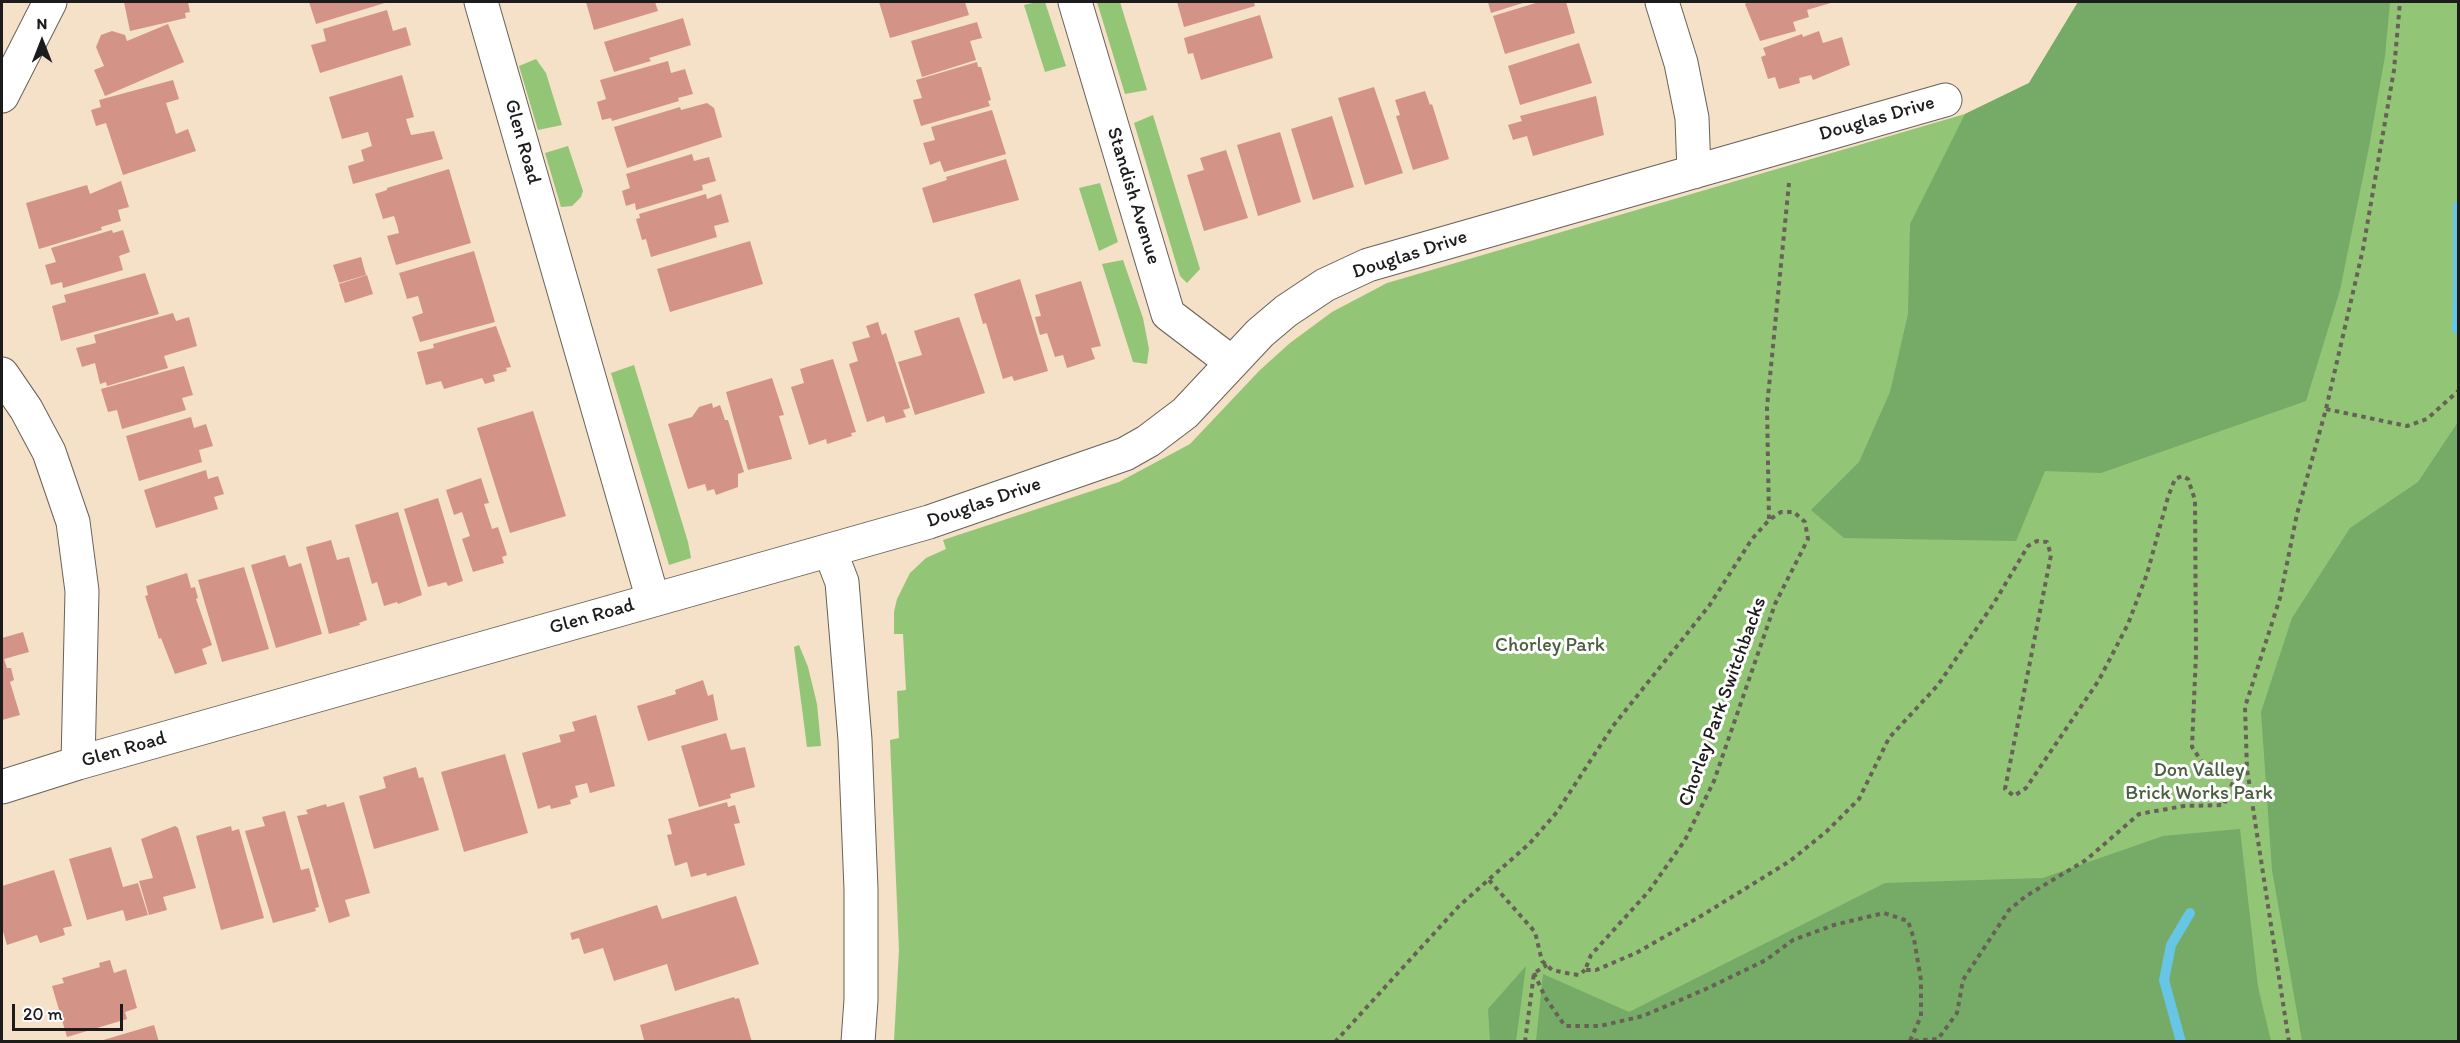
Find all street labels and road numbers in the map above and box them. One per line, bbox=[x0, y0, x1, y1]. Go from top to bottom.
street label: Douglas Drive bbox=[1816, 91, 1938, 147]
street label: Glen Road bbox=[498, 97, 546, 187]
street label: Standish Avenue bbox=[1101, 125, 1165, 267]
street label: Douglas Drive bbox=[1350, 225, 1470, 285]
street label: Douglas Drive bbox=[924, 472, 1044, 534]
street label: Glen Road bbox=[547, 593, 637, 641]
street label: Chorley Park Switchbacks bbox=[1674, 594, 1772, 810]
street label: Glen Road bbox=[79, 726, 169, 774]

